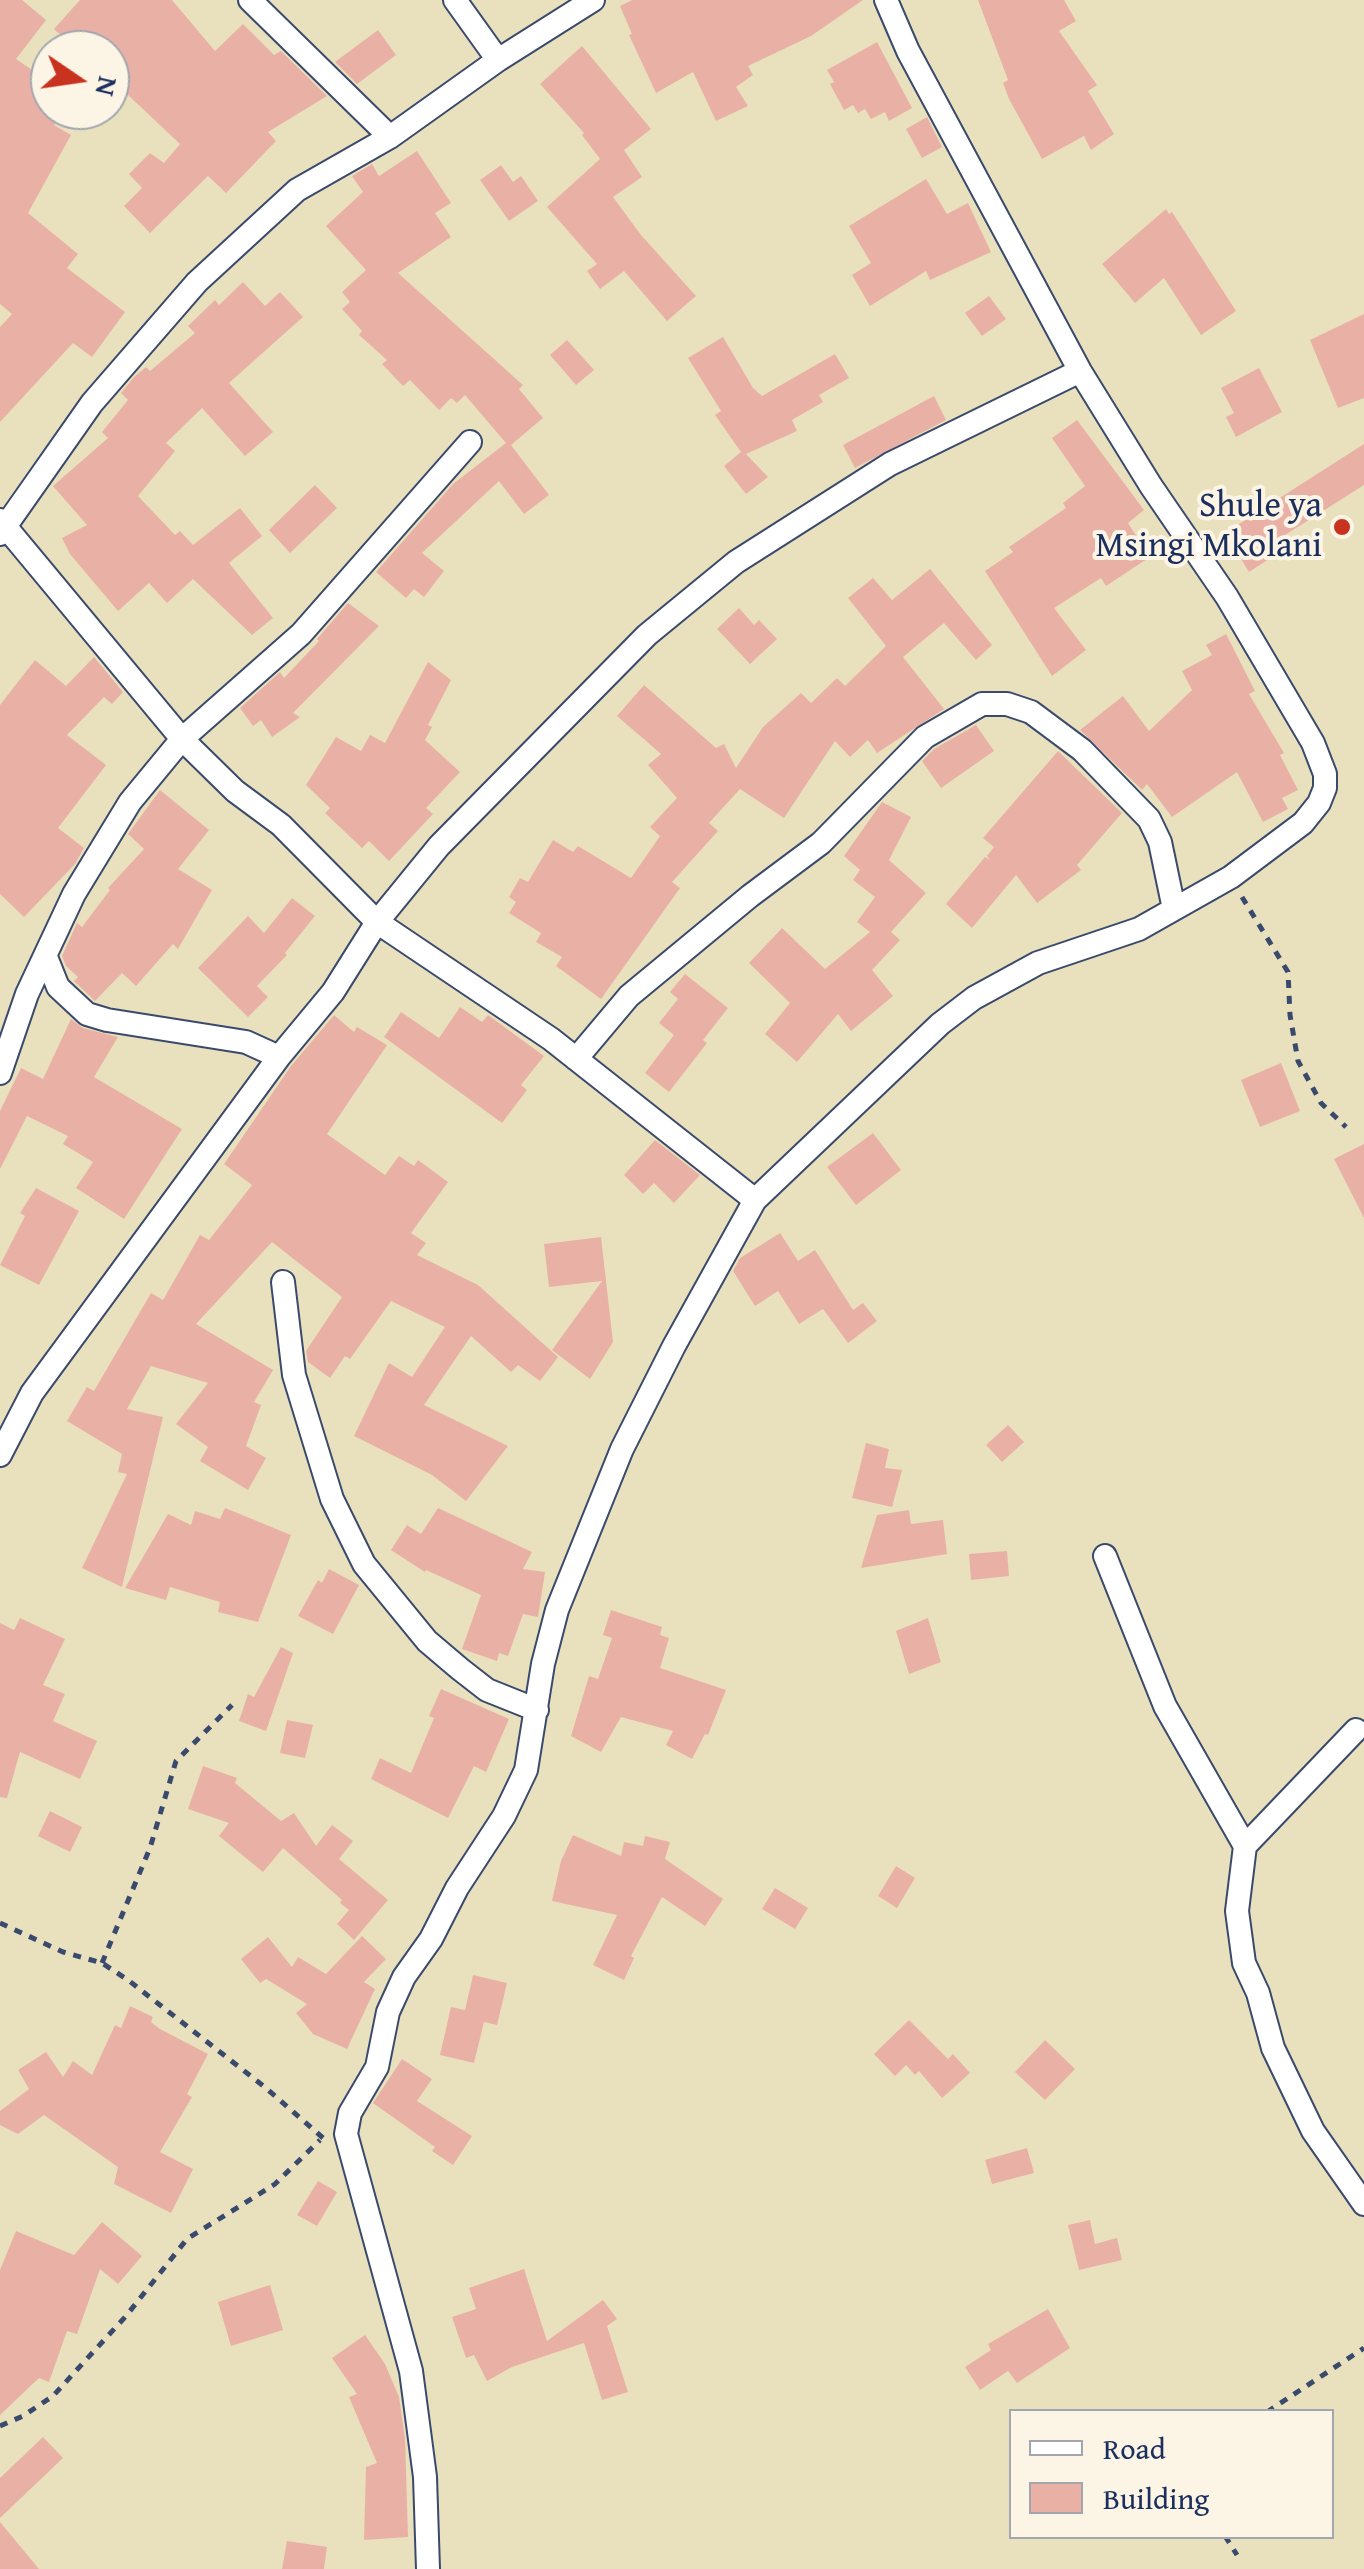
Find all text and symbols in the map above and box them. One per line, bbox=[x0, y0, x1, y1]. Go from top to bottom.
north arrow bbox=[30, 30, 130, 130]
text: N bbox=[86, 73, 130, 100]
place label: Shule ya Msingi Mkolani bbox=[1096, 486, 1322, 568]
marker: Shule ya Msingi Mkolani bbox=[1331, 516, 1353, 538]
legend bbox=[1009, 2409, 1334, 2539]
text: Road bbox=[1103, 2426, 1166, 2470]
text: Building bbox=[1103, 2476, 1209, 2520]

